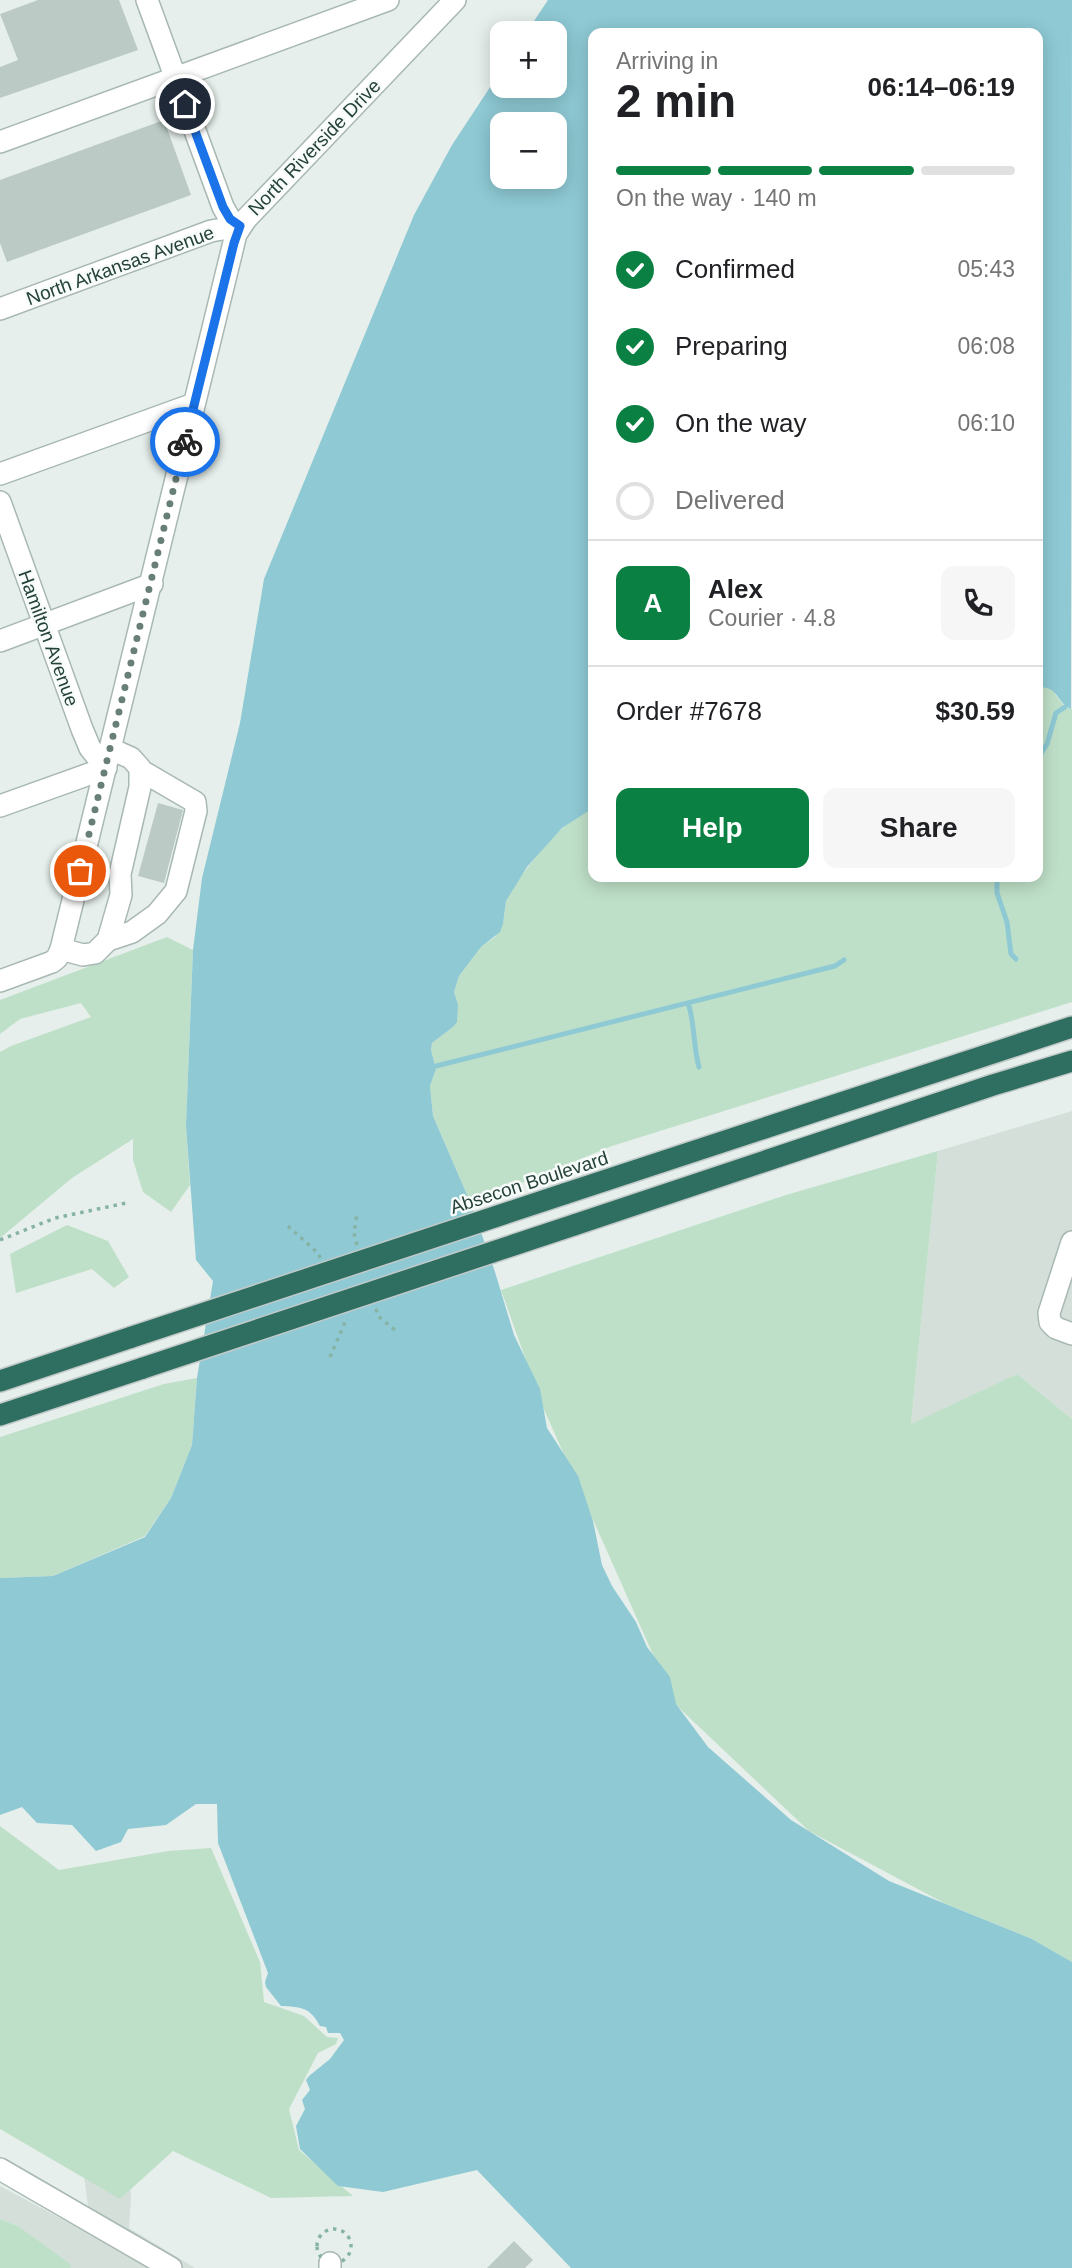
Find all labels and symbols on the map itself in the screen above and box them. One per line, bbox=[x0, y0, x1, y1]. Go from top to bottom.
pin bbox=[155, 74, 215, 134]
street label: North Riverside Drive bbox=[244, 75, 385, 220]
street label: North Arkansas Avenue bbox=[23, 222, 217, 309]
courier bbox=[150, 407, 220, 477]
street label: Hamilton Avenue bbox=[14, 567, 83, 709]
pin bbox=[50, 841, 110, 901]
street label: Absecon Boulevard bbox=[448, 1147, 611, 1218]

